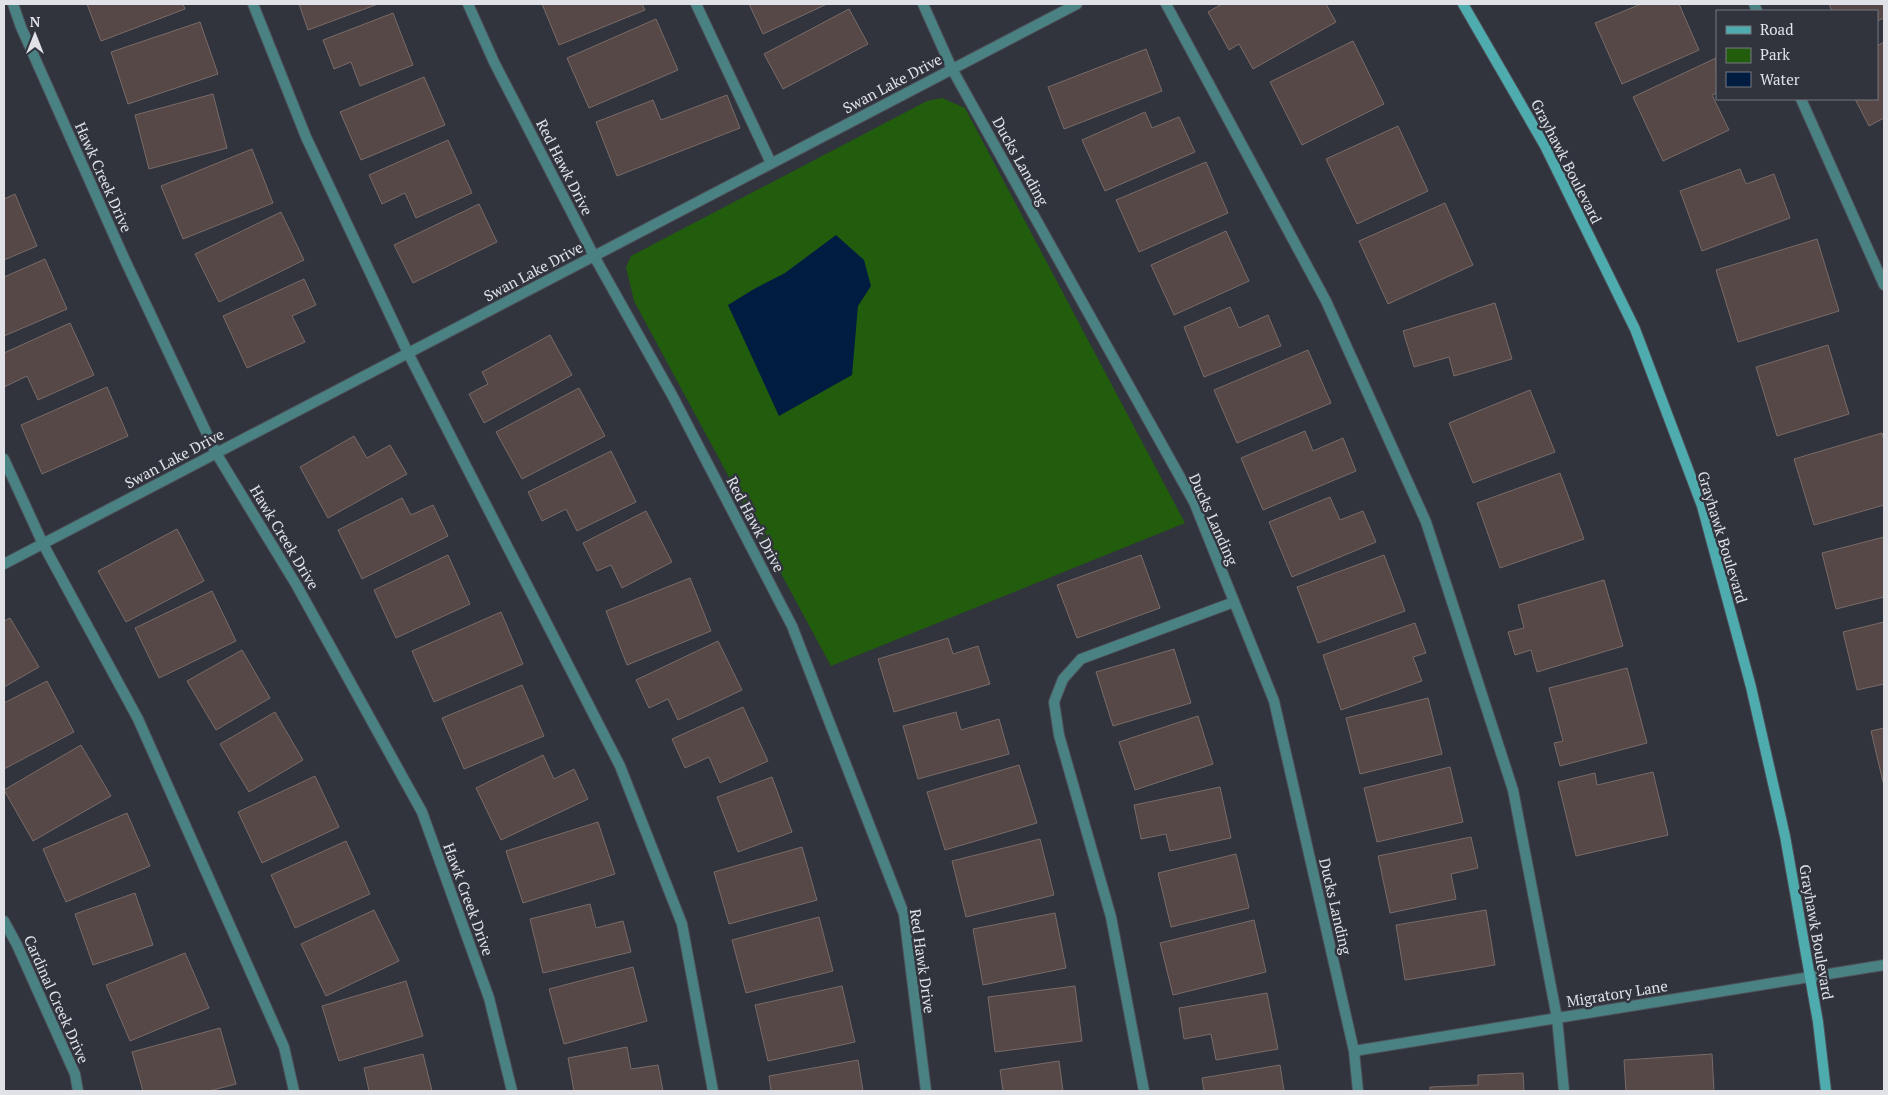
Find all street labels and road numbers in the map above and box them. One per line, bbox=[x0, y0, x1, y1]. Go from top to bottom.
street label: Swan Lake Drive bbox=[839, 48, 945, 118]
street label: Grayhawk Boulevard bbox=[1527, 95, 1607, 227]
street label: Ducks Landing bbox=[988, 113, 1054, 210]
street label: Red Hawk Drive bbox=[532, 116, 598, 218]
street label: Hawk Creek Drive bbox=[71, 119, 137, 235]
street label: Swan Lake Drive bbox=[480, 236, 586, 306]
street label: Swan Lake Drive bbox=[121, 423, 227, 493]
street label: Grayhawk Boulevard bbox=[1693, 469, 1753, 605]
street label: Ducks Landing bbox=[1185, 470, 1244, 569]
street label: Red Hawk Drive bbox=[722, 473, 790, 575]
street label: Hawk Creek Drive bbox=[246, 481, 324, 593]
street label: Hawk Creek Drive bbox=[439, 840, 499, 958]
street label: Ducks Landing bbox=[1315, 856, 1357, 957]
street label: Grayhawk Boulevard bbox=[1795, 863, 1839, 1001]
street label: Red Hawk Drive bbox=[906, 907, 940, 1015]
street label: Cardinal Creek Drive bbox=[20, 932, 94, 1066]
street label: Migratory Lane bbox=[1565, 975, 1669, 1011]

